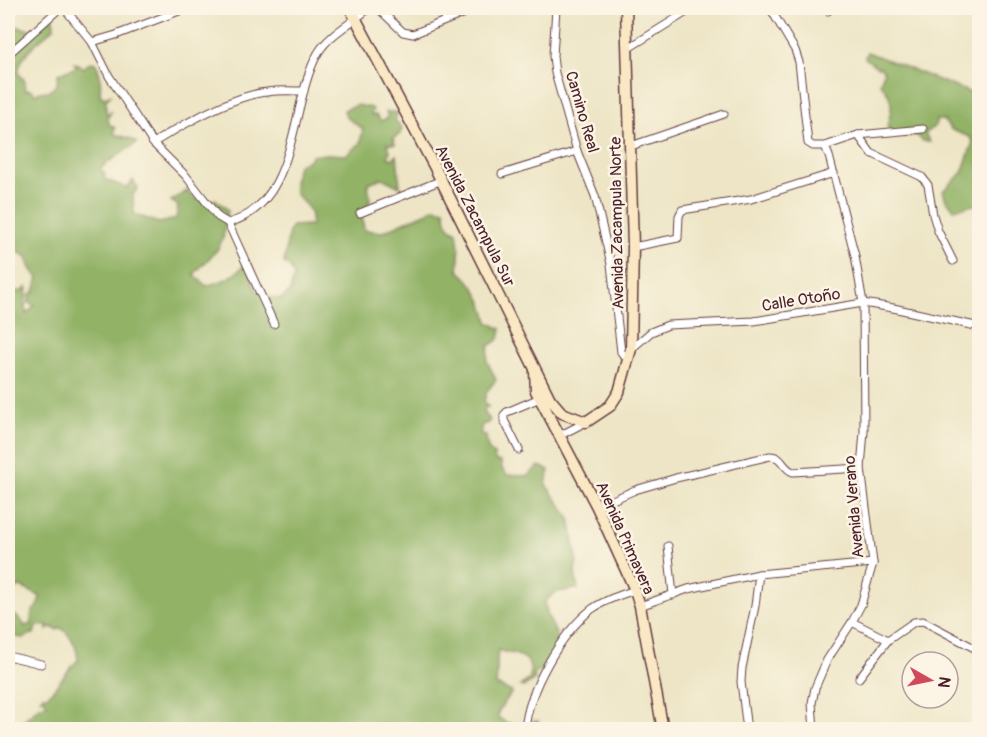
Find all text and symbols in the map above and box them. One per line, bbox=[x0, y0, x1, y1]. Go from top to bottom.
street label: Camino Real bbox=[561, 69, 603, 155]
street label: Avenida Zacampula Norte bbox=[605, 136, 629, 310]
street label: Avenida Zacampula Sur bbox=[431, 142, 520, 290]
street label: Calle Otoño bbox=[760, 284, 842, 316]
street label: Avenida Verano bbox=[840, 454, 868, 559]
street label: Avenida Primavera bbox=[591, 478, 659, 598]
north arrow bbox=[900, 650, 960, 710]
text: N bbox=[933, 675, 955, 689]

